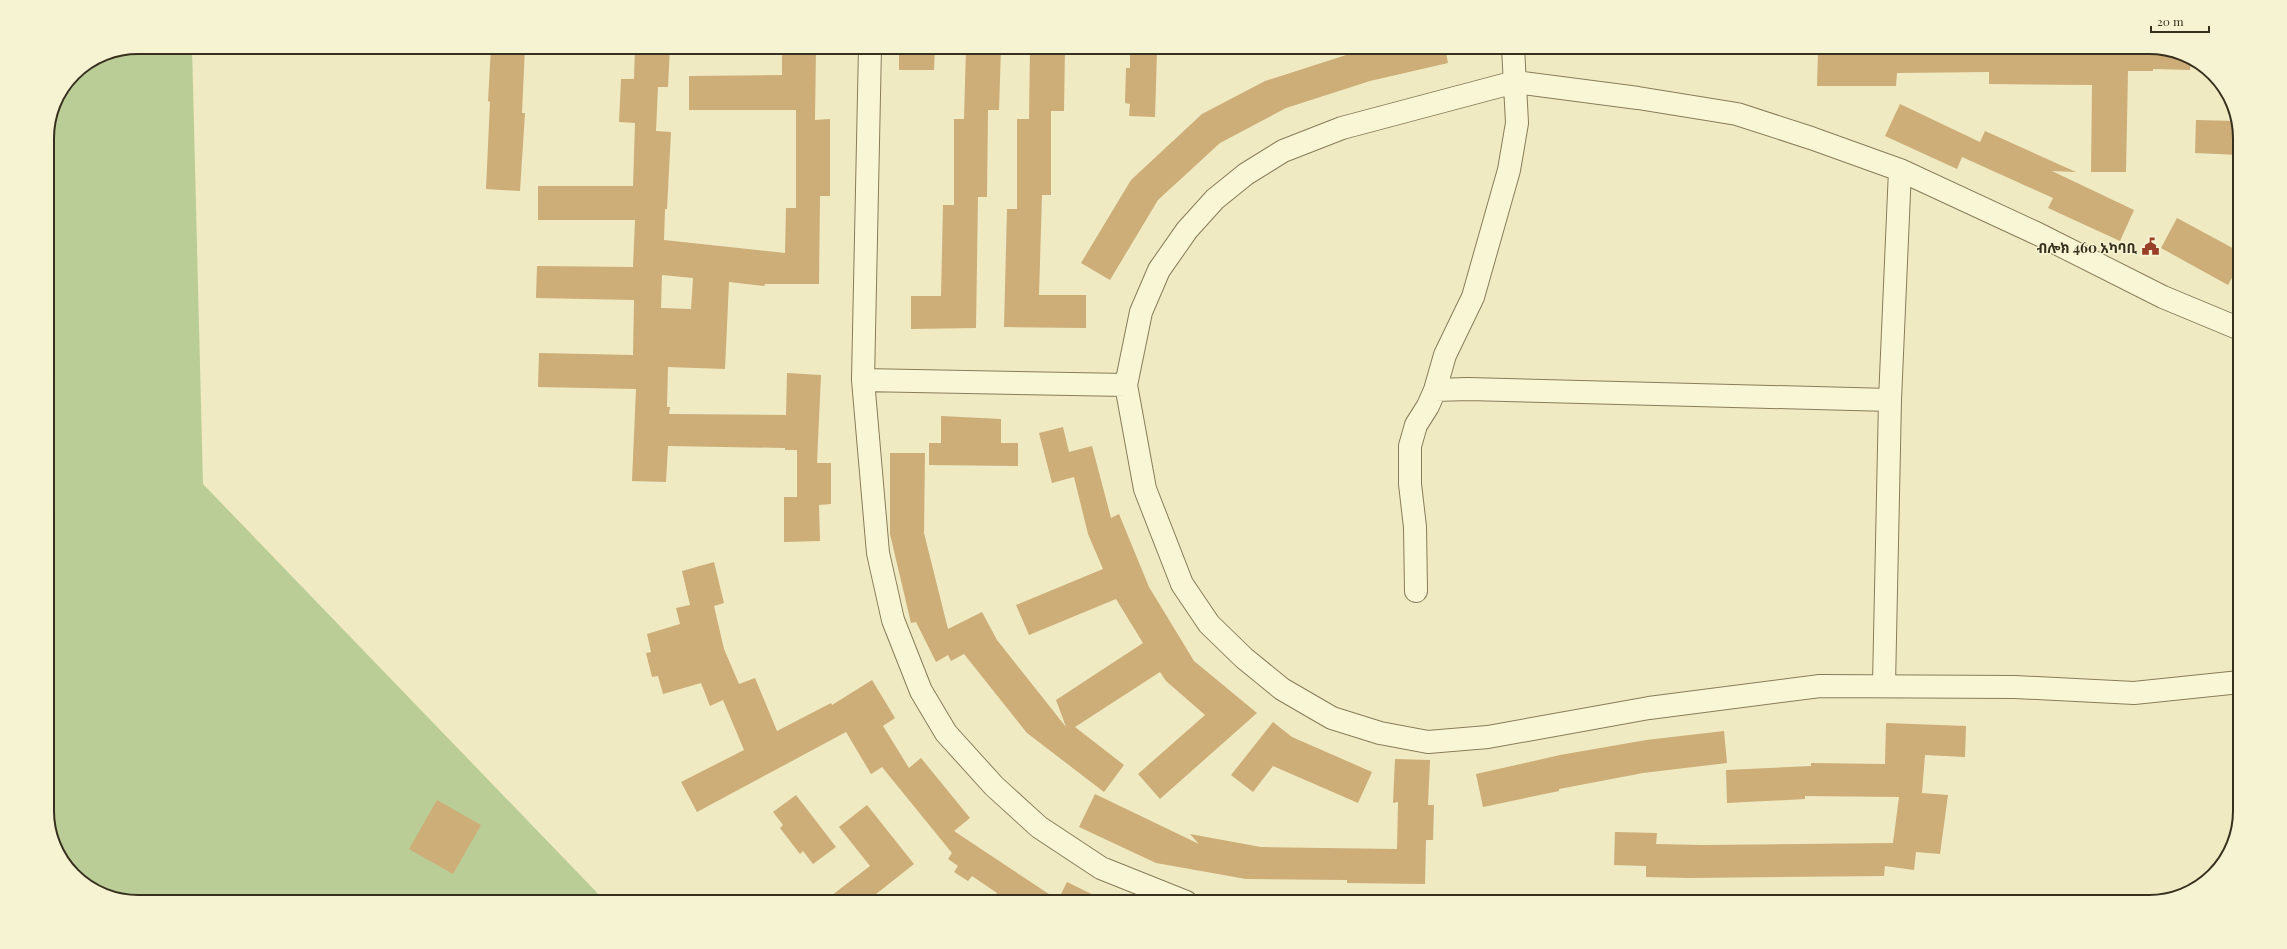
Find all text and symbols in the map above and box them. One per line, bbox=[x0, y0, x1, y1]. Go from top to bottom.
scale bar bbox=[2151, 8, 2209, 34]
text: 20 m bbox=[2157, 13, 2184, 29]
public building icon: ብሎክ 460 አካባቢ bbox=[2140, 237, 2160, 257]
place label: ብሎክ 460 አካባቢ bbox=[2037, 238, 2138, 257]

